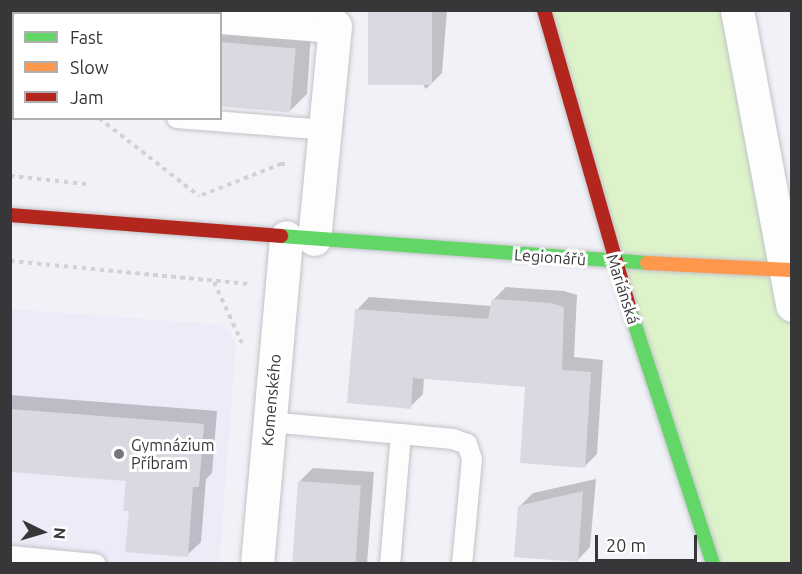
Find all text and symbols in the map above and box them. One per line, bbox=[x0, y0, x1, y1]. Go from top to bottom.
legend bbox=[12, 12, 222, 120]
text: Fast bbox=[70, 27, 103, 47]
text: Slow bbox=[70, 57, 109, 77]
text: Jam bbox=[70, 87, 104, 107]
street label: Legionářů bbox=[513, 245, 587, 269]
street label: Mariánská bbox=[603, 251, 643, 327]
street label: Komenského bbox=[257, 353, 285, 447]
place label: Gymnázium Příbram bbox=[131, 435, 215, 473]
marker: Gymnázium Příbram bbox=[112, 447, 126, 461]
north arrow bbox=[12, 502, 72, 562]
scale bar bbox=[598, 523, 700, 561]
text: N bbox=[50, 527, 69, 540]
text: 20 m bbox=[606, 535, 646, 555]

